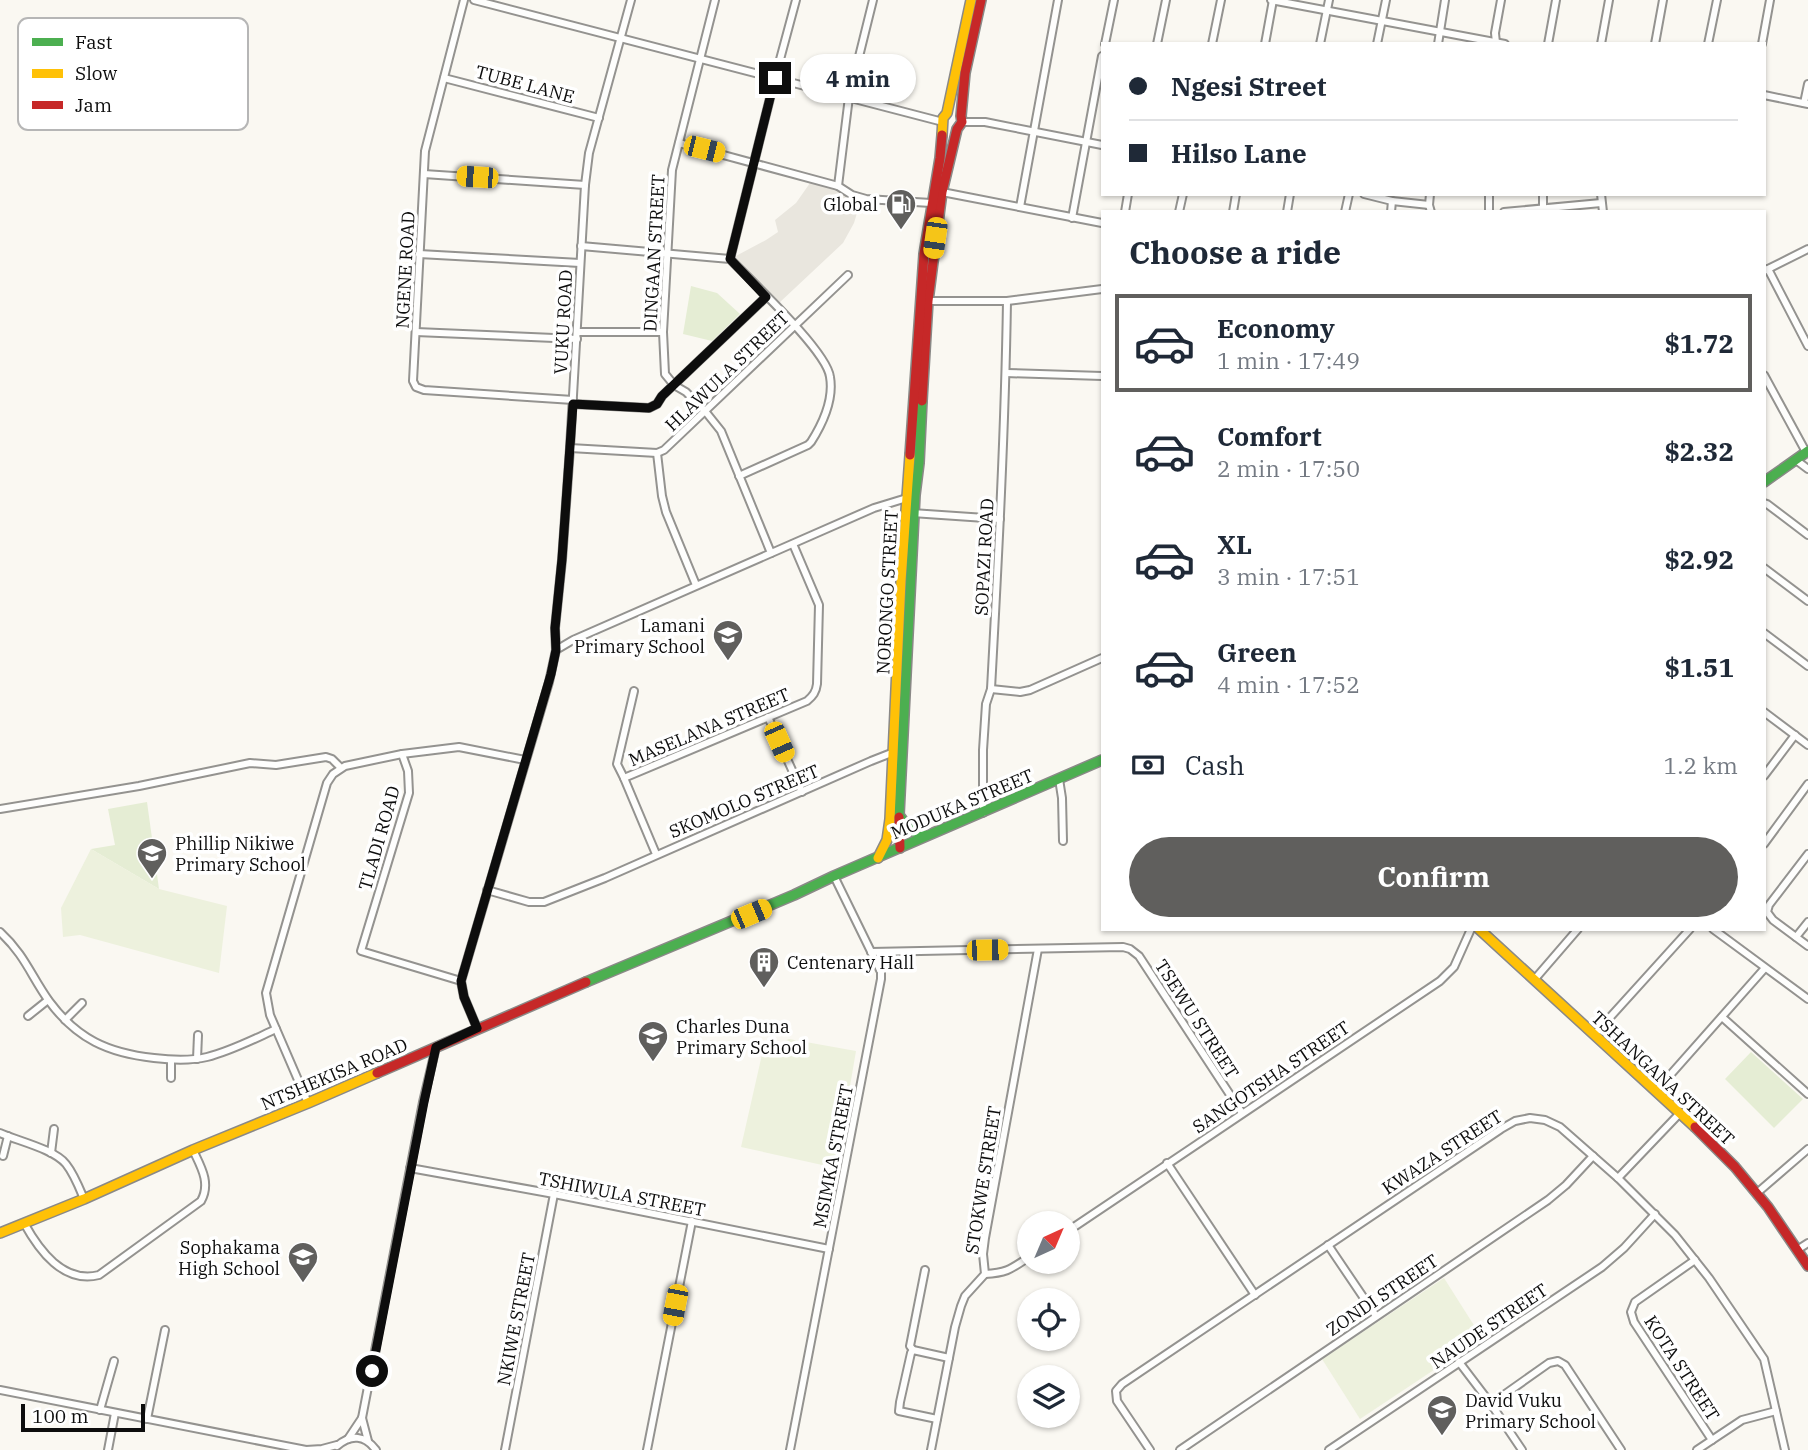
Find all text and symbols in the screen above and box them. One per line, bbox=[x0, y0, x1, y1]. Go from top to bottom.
legend bbox=[18, 18, 248, 130]
text: Fast bbox=[75, 30, 113, 54]
callout: 4 min bbox=[800, 54, 915, 102]
street label: TUBE LANE bbox=[473, 60, 577, 108]
text: Slow bbox=[75, 61, 117, 85]
route end bbox=[759, 62, 791, 94]
text: 4 min bbox=[826, 63, 890, 93]
text: Ngesi Street bbox=[1171, 69, 1326, 103]
text: Jam bbox=[75, 93, 112, 117]
car bbox=[682, 134, 727, 164]
text: Hilso Lane bbox=[1171, 136, 1307, 170]
car bbox=[456, 165, 499, 189]
street label: DINGAAN STREET bbox=[638, 173, 670, 332]
fuel station icon: Global bbox=[884, 187, 918, 231]
place label: Global bbox=[823, 193, 878, 216]
street label: NGENE ROAD bbox=[390, 211, 420, 329]
car bbox=[922, 216, 949, 260]
text: Choose a ride bbox=[1129, 231, 1341, 273]
street label: VUKU ROAD bbox=[549, 269, 577, 375]
street label: HLAWULA STREET bbox=[660, 306, 794, 436]
text: Economy bbox=[1217, 311, 1335, 345]
icon: car bbox=[1133, 312, 1196, 375]
text: $1.72 bbox=[1664, 326, 1734, 360]
text: 1 min · 17:49 bbox=[1217, 345, 1360, 375]
text: Comfort bbox=[1217, 419, 1322, 453]
icon: car bbox=[1133, 420, 1196, 483]
text: $2.32 bbox=[1664, 434, 1734, 468]
text: 2 min · 17:50 bbox=[1217, 453, 1360, 483]
street label: SOPAZI ROAD bbox=[969, 498, 999, 616]
street label: NORONGO STREET bbox=[871, 509, 903, 675]
text: XL bbox=[1217, 527, 1252, 561]
icon: car bbox=[1133, 528, 1196, 591]
text: $2.92 bbox=[1664, 542, 1734, 576]
text: 3 min · 17:51 bbox=[1217, 561, 1360, 591]
place label: Lamani Primary School bbox=[574, 614, 705, 658]
school or university icon: Lamani Primary School bbox=[711, 618, 745, 662]
text: Green bbox=[1217, 635, 1297, 669]
icon: car bbox=[1133, 636, 1196, 699]
text: $1.51 bbox=[1664, 650, 1734, 684]
text: 4 min · 17:52 bbox=[1217, 669, 1360, 699]
street label: MASELANA STREET bbox=[625, 683, 793, 771]
car bbox=[761, 719, 798, 765]
icon: cash bbox=[1129, 746, 1167, 784]
text: Cash bbox=[1185, 748, 1245, 782]
text: 1.2 km bbox=[1664, 750, 1738, 780]
street label: SKOMOLO STREET bbox=[665, 759, 823, 843]
street label: MODUKA STREET bbox=[887, 763, 1037, 844]
street label: TLADI ROAD bbox=[353, 783, 405, 893]
place label: Phillip Nikiwe Primary School bbox=[175, 832, 306, 876]
school or university icon: Phillip Nikiwe Primary School bbox=[135, 836, 169, 880]
button: Confirm bbox=[1129, 837, 1738, 917]
car bbox=[728, 896, 775, 932]
car bbox=[966, 939, 1009, 961]
building icon: Centenary Hall bbox=[747, 945, 781, 989]
place label: Centenary Hall bbox=[787, 951, 914, 974]
street label: TSEWU STREET bbox=[1150, 955, 1244, 1083]
street label: TSHANGANA STREET bbox=[1587, 1006, 1739, 1150]
place label: Charles Duna Primary School bbox=[676, 1015, 807, 1059]
street label: SANGOTSHA STREET bbox=[1188, 1016, 1354, 1138]
school or university icon: Charles Duna Primary School bbox=[636, 1019, 670, 1063]
street label: NTSHEKISA ROAD bbox=[257, 1033, 411, 1115]
street label: MSIMKA STREET bbox=[808, 1082, 858, 1230]
street label: STOKWE STREET bbox=[960, 1104, 1006, 1256]
street label: KWAZA STREET bbox=[1378, 1104, 1507, 1199]
street label: TSHIWULA STREET bbox=[537, 1167, 708, 1222]
north arrow bbox=[1017, 1211, 1080, 1274]
map controls bbox=[1017, 1211, 1080, 1428]
place label: Sophakama High School bbox=[178, 1236, 280, 1280]
school or university icon: Sophakama High School bbox=[286, 1240, 320, 1284]
street label: ZONDI STREET bbox=[1322, 1249, 1443, 1341]
street label: NKIWE STREET bbox=[492, 1250, 540, 1388]
street label: NAUDE STREET bbox=[1426, 1278, 1552, 1374]
car bbox=[661, 1282, 690, 1328]
button: locate bbox=[1017, 1288, 1080, 1351]
street label: KOTA STREET bbox=[1639, 1311, 1725, 1425]
route start bbox=[356, 1355, 388, 1387]
button: layers bbox=[1017, 1365, 1080, 1428]
place label: David Vuku Primary School bbox=[1465, 1389, 1596, 1433]
school or university icon: David Vuku Primary School bbox=[1425, 1393, 1459, 1437]
scale bar bbox=[21, 1401, 145, 1433]
text: 100 m bbox=[32, 1404, 89, 1428]

